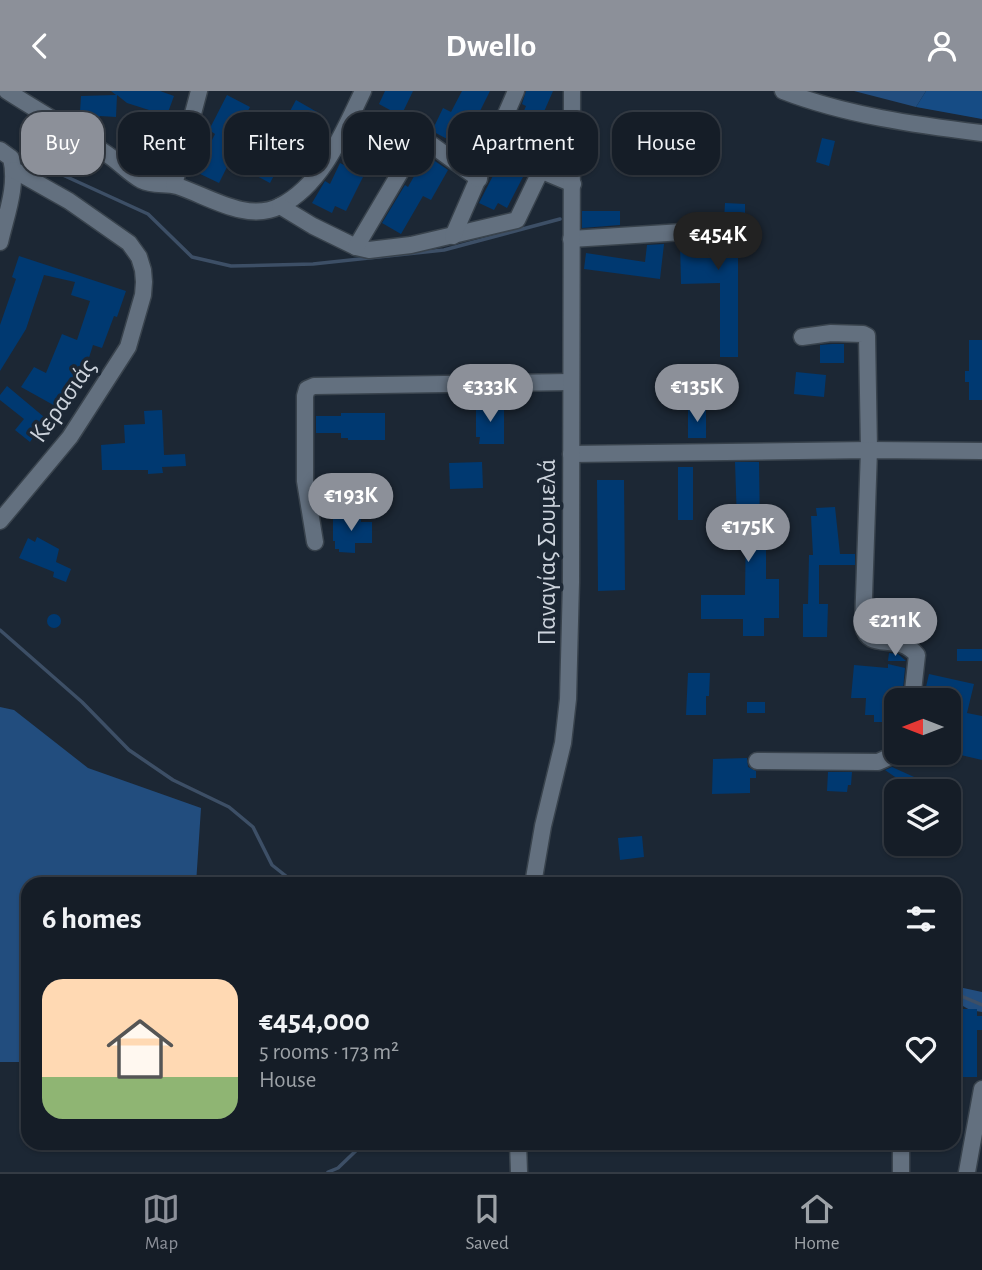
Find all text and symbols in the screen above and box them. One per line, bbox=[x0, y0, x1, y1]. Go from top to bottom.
icon: back bbox=[21, 27, 59, 65]
icon: person bbox=[923, 27, 961, 65]
text: Dwello bbox=[446, 30, 536, 62]
chip: Buy bbox=[21, 112, 104, 175]
chip: Rent bbox=[118, 112, 210, 175]
chip: Filters bbox=[224, 112, 329, 175]
chip: New bbox=[343, 112, 434, 175]
chip: Apartment bbox=[448, 112, 598, 175]
chip: House bbox=[612, 112, 720, 175]
pin: €454K bbox=[669, 213, 767, 272]
text: €454K bbox=[689, 223, 747, 246]
street label: Κερασιάς bbox=[25, 354, 101, 447]
pin: €333K bbox=[441, 365, 539, 424]
pin: €135K bbox=[648, 365, 746, 424]
text: €333K bbox=[463, 375, 517, 398]
text: €135K bbox=[671, 375, 723, 398]
street label: Παναγίας Σουμελά bbox=[534, 459, 560, 645]
pin: €193K bbox=[302, 473, 400, 533]
text: €193K bbox=[324, 484, 378, 507]
pin: €175K bbox=[699, 505, 797, 564]
text: €175K bbox=[722, 515, 774, 538]
pin: €211K bbox=[846, 599, 944, 658]
text: €211K bbox=[869, 609, 921, 632]
north arrow bbox=[884, 688, 961, 765]
map controls bbox=[884, 688, 961, 856]
button: layers bbox=[884, 779, 961, 856]
icon: filters bbox=[902, 900, 940, 938]
text: 6 homes bbox=[42, 904, 142, 934]
text: €454,000 bbox=[259, 1006, 370, 1036]
icon: home bbox=[98, 1007, 182, 1091]
icon: heart bbox=[902, 1030, 940, 1068]
text: 5 rooms · 173 m² bbox=[259, 1041, 399, 1064]
text: House bbox=[259, 1069, 316, 1092]
tab: Map bbox=[142, 1190, 180, 1255]
tab: Saved bbox=[465, 1190, 509, 1255]
tab: Home bbox=[794, 1190, 840, 1255]

